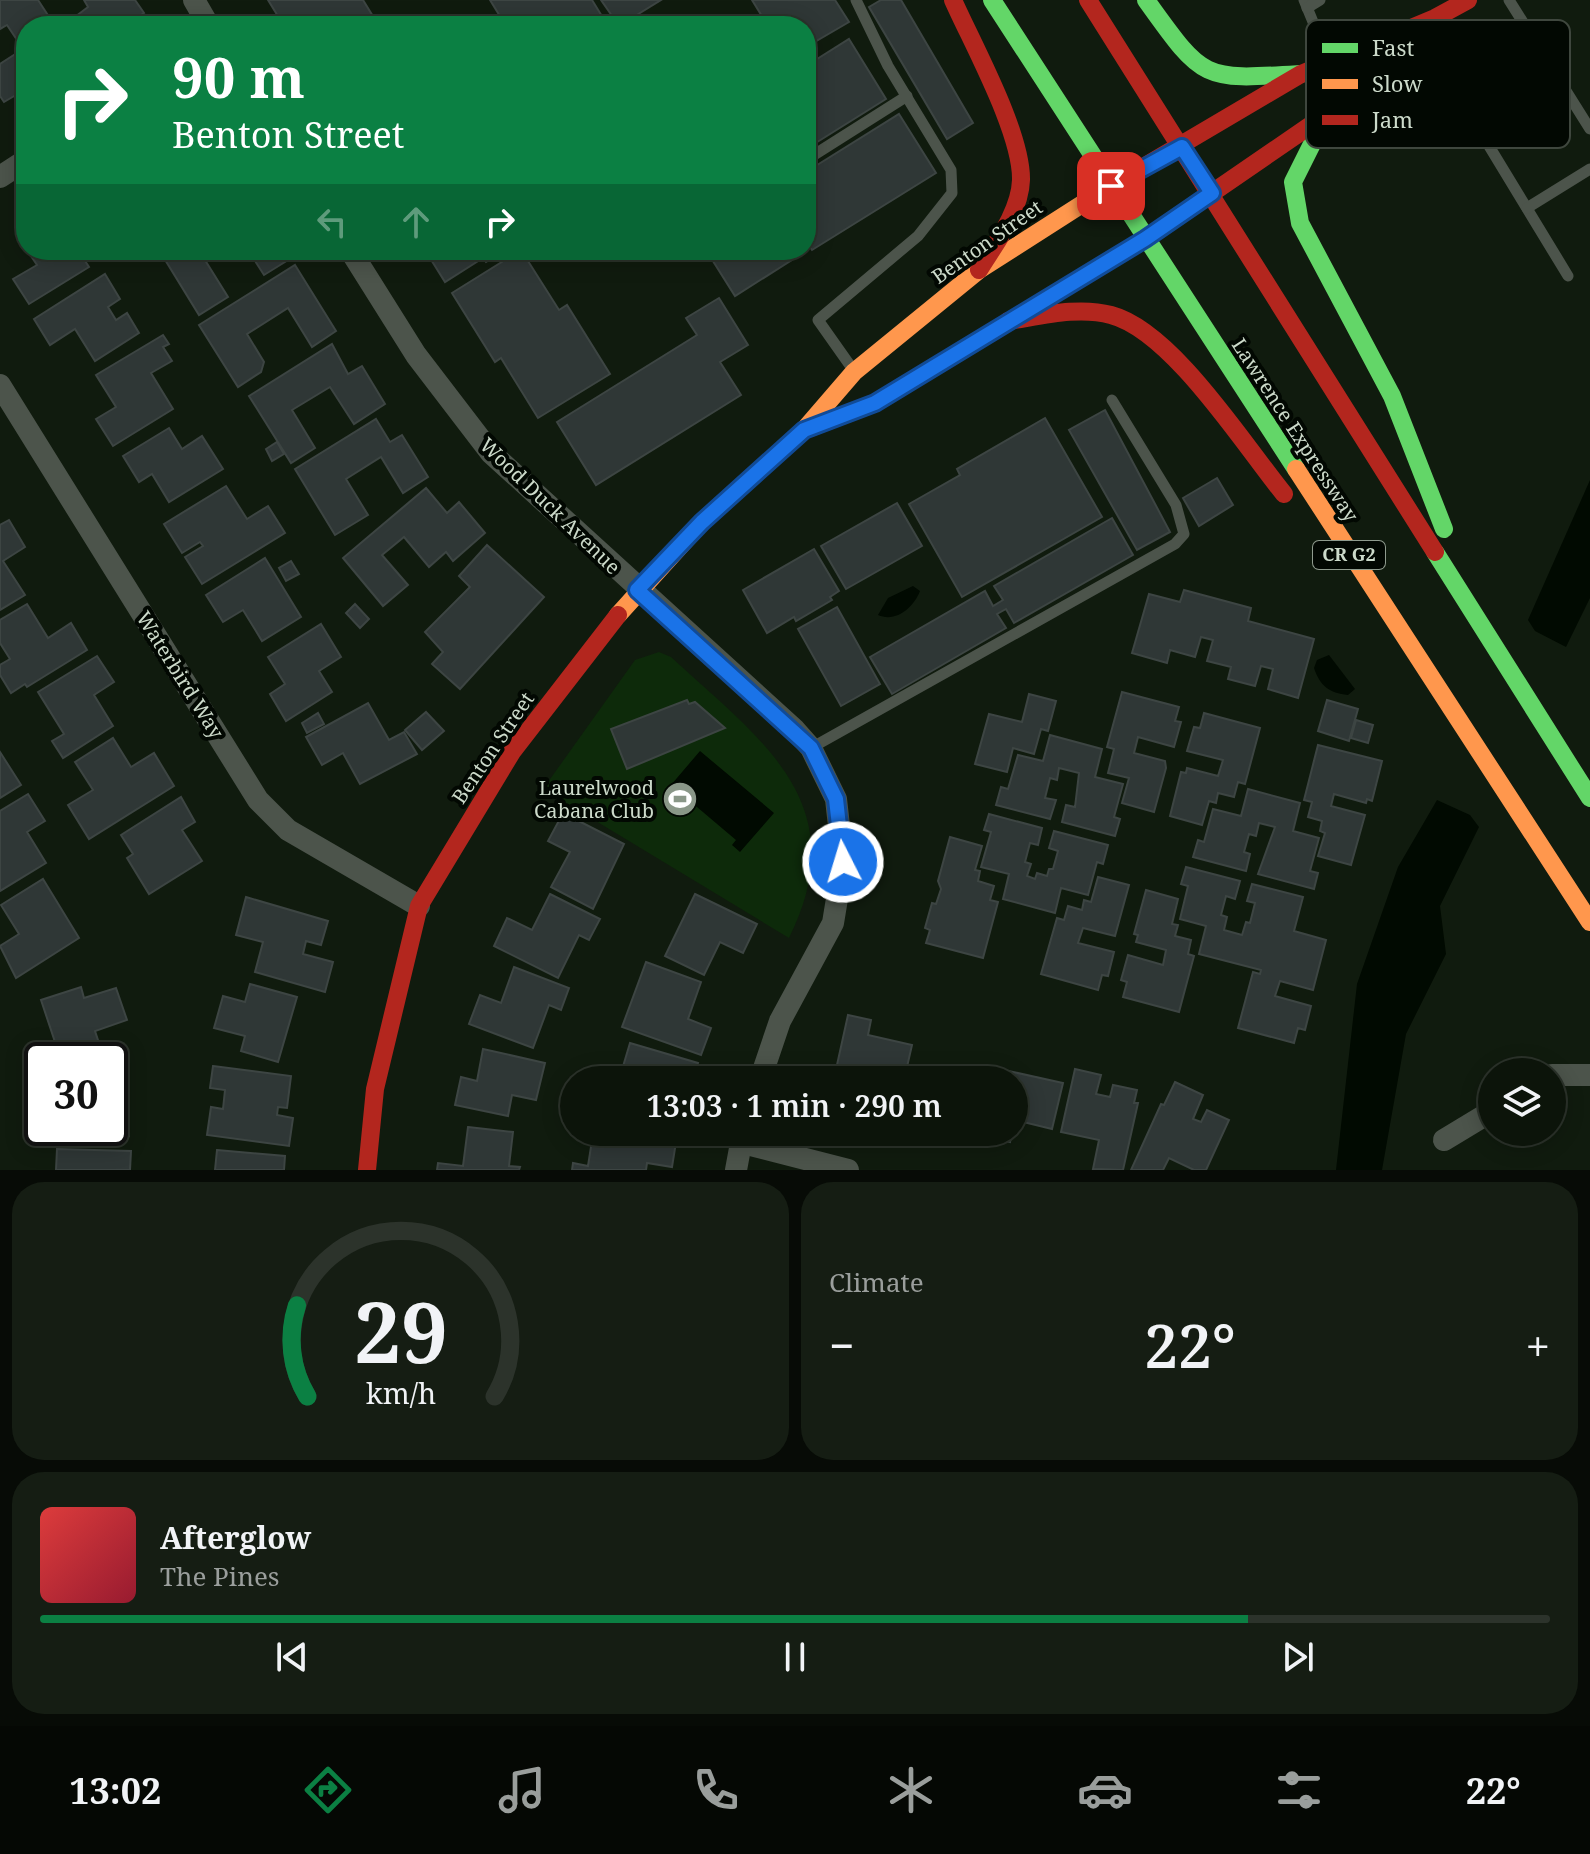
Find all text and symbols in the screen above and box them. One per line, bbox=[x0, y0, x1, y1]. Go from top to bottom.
legend bbox=[1306, 20, 1570, 148]
text: Fast bbox=[1372, 32, 1414, 62]
text: 90 m bbox=[172, 38, 305, 114]
icon: right bbox=[40, 48, 144, 152]
text: Slow bbox=[1372, 68, 1422, 98]
text: Jam bbox=[1371, 104, 1413, 134]
text: Benton Street bbox=[172, 110, 404, 159]
pin bbox=[1077, 152, 1145, 220]
icon: arrive bbox=[1089, 164, 1133, 208]
street label: Benton Street bbox=[926, 193, 1047, 290]
icon: left bbox=[310, 200, 354, 244]
icon: ahead bbox=[394, 200, 438, 244]
icon: right bbox=[478, 200, 522, 244]
street label: Lawrence Expressway bbox=[1226, 333, 1365, 527]
street label: Wood Duck Avenue bbox=[474, 431, 627, 580]
road number: CR G2 bbox=[1313, 541, 1385, 569]
street label: Waterbird Way bbox=[130, 606, 231, 744]
street label: Benton Street bbox=[445, 687, 540, 809]
place label: Laurelwood Cabana Club bbox=[534, 774, 654, 824]
sports icon: Laurelwood Cabana Club bbox=[661, 780, 699, 818]
position arrow bbox=[801, 820, 885, 904]
speed limit sign: 30 bbox=[24, 1042, 128, 1146]
map controls bbox=[1478, 1058, 1566, 1146]
button: layers bbox=[1478, 1058, 1566, 1146]
text: 13:03 · 1 min · 290 m bbox=[646, 1085, 942, 1126]
text: Climate bbox=[829, 1264, 924, 1300]
text: 29 bbox=[353, 1274, 448, 1387]
text: 22° bbox=[1144, 1304, 1236, 1386]
text: − bbox=[829, 1315, 854, 1375]
text: + bbox=[1525, 1315, 1550, 1375]
text: km/h bbox=[365, 1373, 436, 1412]
text: Afterglow bbox=[160, 1517, 311, 1558]
text: The Pines bbox=[160, 1558, 280, 1594]
icon: previous bbox=[270, 1635, 314, 1679]
icon: pause bbox=[773, 1635, 817, 1679]
icon: next bbox=[1276, 1635, 1320, 1679]
icon: directions bbox=[300, 1762, 356, 1818]
icon: music bbox=[494, 1762, 550, 1818]
icon: phone bbox=[688, 1762, 744, 1818]
icon: climate bbox=[883, 1762, 939, 1818]
icon: car bbox=[1077, 1762, 1133, 1818]
icon: filters bbox=[1271, 1762, 1327, 1818]
text: 13:02 bbox=[69, 1766, 161, 1815]
text: 22° bbox=[1466, 1766, 1521, 1815]

